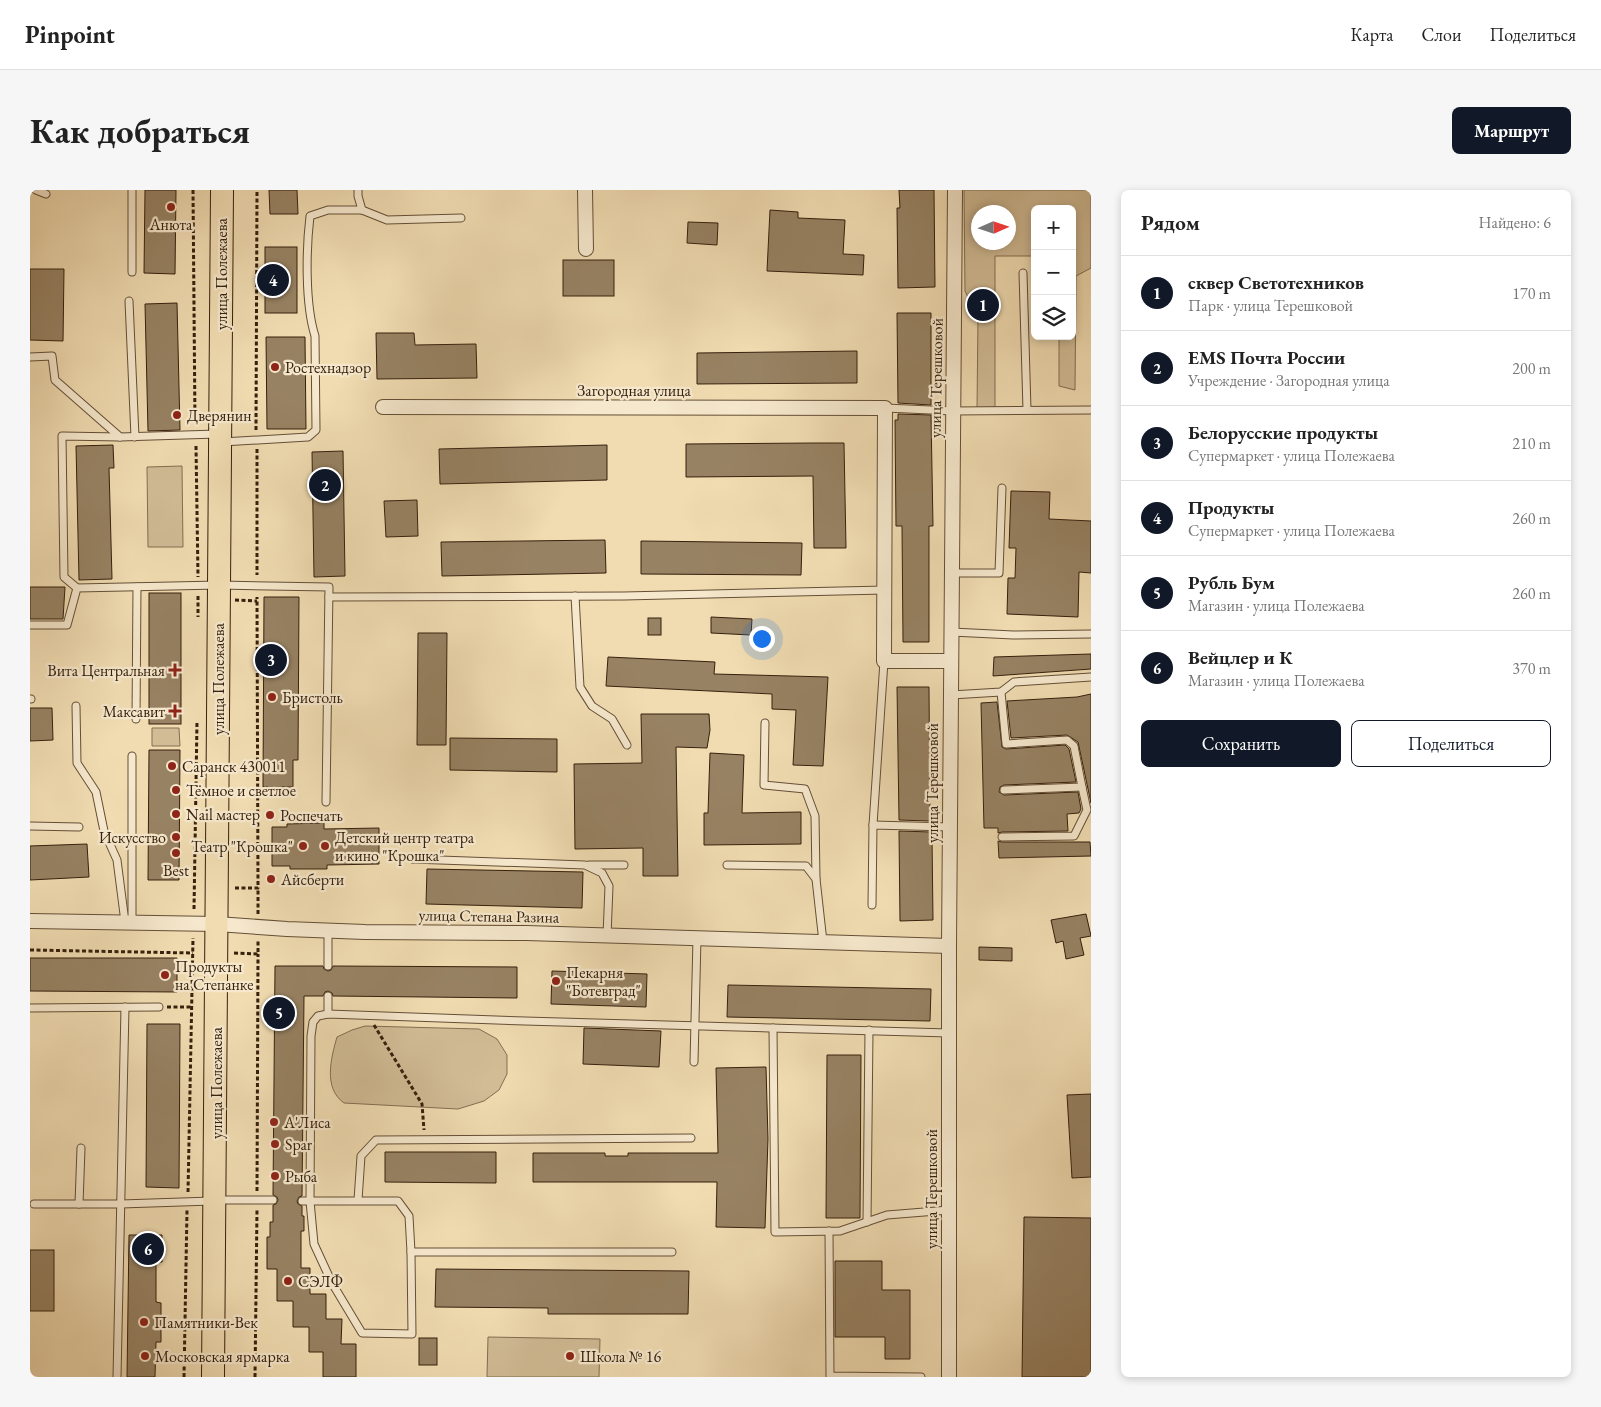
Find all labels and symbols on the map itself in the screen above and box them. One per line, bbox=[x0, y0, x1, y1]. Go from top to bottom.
marker: Анюта bbox=[165, 201, 177, 213]
north arrow bbox=[971, 205, 1016, 250]
place label: Анюта bbox=[149, 214, 193, 235]
street label: улица Полежаева bbox=[211, 217, 232, 330]
pin: 4 bbox=[257, 261, 289, 299]
pin: 1 bbox=[967, 286, 999, 324]
street label: улица Терешковой bbox=[924, 317, 948, 438]
place label: Ростехнадзор bbox=[285, 357, 371, 378]
marker: Ростехнадзор bbox=[269, 361, 281, 373]
street label: Загородная улица bbox=[577, 380, 691, 401]
place label: Дверянин bbox=[187, 405, 252, 426]
marker: Дверянин bbox=[171, 409, 183, 421]
pin: 2 bbox=[309, 466, 341, 504]
street label: улица Полежаева bbox=[208, 622, 229, 735]
your location bbox=[749, 626, 775, 652]
pin: 3 bbox=[255, 641, 287, 679]
place label: Вита Центральная bbox=[47, 660, 165, 681]
marker: Вита Центральная bbox=[169, 664, 181, 676]
place label: Бристоль bbox=[282, 687, 343, 708]
marker: Бристоль bbox=[266, 691, 278, 703]
place label: Максавит bbox=[103, 701, 165, 722]
marker: Максавит bbox=[169, 705, 181, 717]
street label: улица Терешковой bbox=[922, 723, 943, 843]
place label: Саранск 430011 bbox=[182, 756, 286, 777]
marker: Саранск 430011 bbox=[166, 760, 178, 772]
place label: Тёмное и светлое bbox=[186, 780, 296, 801]
marker: Тёмное и светлое bbox=[170, 784, 182, 796]
place label: Nail мастер bbox=[186, 804, 260, 825]
place label: Роспечать bbox=[280, 805, 343, 826]
marker: Nail мастер bbox=[170, 808, 182, 820]
marker: Роспечать bbox=[264, 809, 276, 821]
place label: Искусство bbox=[99, 827, 166, 848]
place label: Детский центр театра и кино "Крошка" bbox=[335, 827, 475, 866]
marker: Искусство bbox=[170, 831, 182, 843]
place label: Театр "Крошка" bbox=[191, 836, 293, 857]
marker: Театр "Крошка" bbox=[297, 840, 309, 852]
marker: Детский центр театра и кино "Крошка" bbox=[319, 840, 331, 852]
marker: Best bbox=[170, 847, 182, 859]
place label: Best bbox=[163, 860, 189, 881]
place label: Айсберти bbox=[280, 869, 345, 890]
marker: Айсберти bbox=[265, 873, 277, 885]
street label: улица Степана Разина bbox=[419, 904, 560, 928]
place label: Продукты на Степанке bbox=[175, 956, 253, 995]
place label: Пекарня "Ботевград" bbox=[566, 962, 641, 1001]
marker: Продукты на Степанке bbox=[159, 969, 171, 981]
marker: Пекарня "Ботевград" bbox=[550, 975, 562, 987]
pin: 5 bbox=[263, 994, 295, 1032]
street label: улица Полежаева bbox=[206, 1026, 227, 1139]
place label: А'Лиса bbox=[283, 1112, 331, 1133]
marker: А'Лиса bbox=[268, 1116, 280, 1128]
street label: улица Терешковой bbox=[921, 1129, 942, 1249]
place label: Spar bbox=[285, 1134, 313, 1155]
marker: Spar bbox=[269, 1138, 281, 1150]
place label: Рыба bbox=[285, 1166, 318, 1187]
marker: Рыба bbox=[269, 1170, 281, 1182]
pin: 6 bbox=[132, 1230, 164, 1268]
place label: СЭЛФ bbox=[298, 1271, 343, 1292]
marker: СЭЛФ bbox=[282, 1275, 294, 1287]
place label: Памятники-Век bbox=[154, 1312, 258, 1333]
marker: Памятники-Век bbox=[138, 1316, 150, 1328]
place label: Московская ярмарка bbox=[155, 1346, 290, 1367]
place label: Школа № 16 bbox=[580, 1346, 661, 1367]
marker: Московская ярмарка bbox=[139, 1350, 151, 1362]
marker: Школа № 16 bbox=[564, 1350, 576, 1362]

